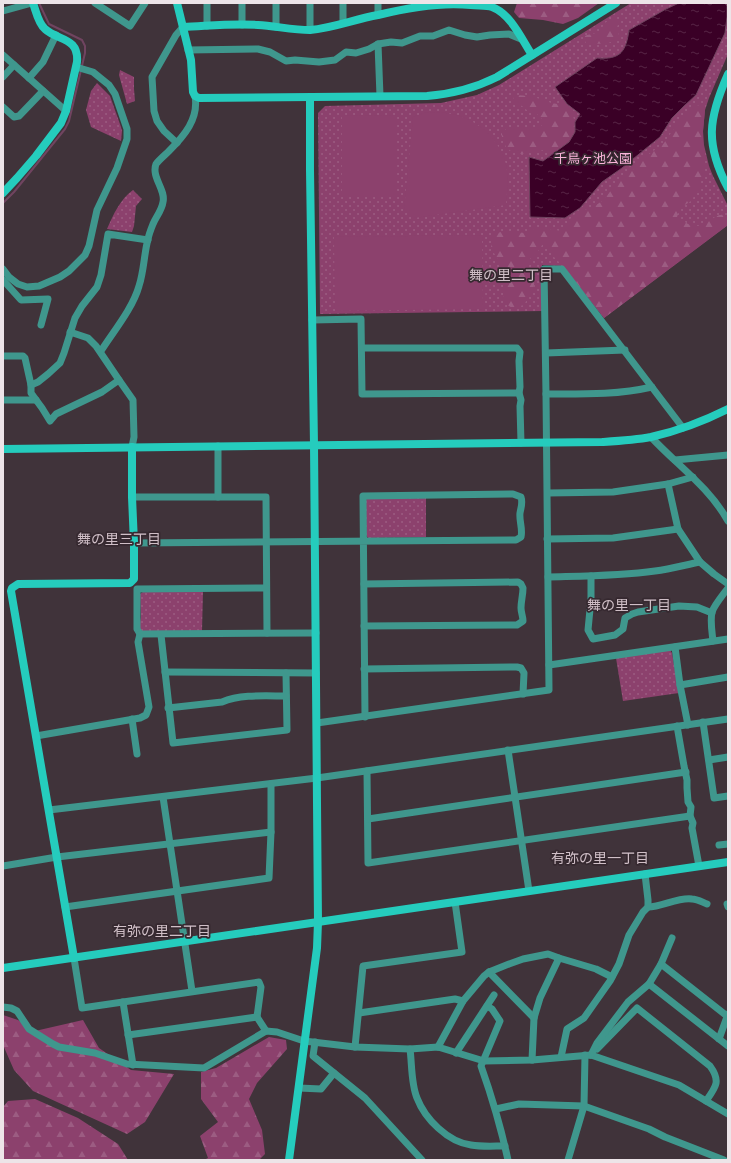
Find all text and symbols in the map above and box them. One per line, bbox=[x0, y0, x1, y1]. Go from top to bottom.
park label: 千鳥ヶ池公園 bbox=[554, 151, 632, 165]
district label: 舞の里二丁目 bbox=[469, 267, 553, 283]
district label: 舞の里三丁目 bbox=[77, 531, 161, 547]
district label: 舞の里一丁目 bbox=[587, 597, 671, 613]
district label: 有弥の里一丁目 bbox=[551, 850, 649, 866]
district label: 有弥の里二丁目 bbox=[113, 923, 211, 939]

